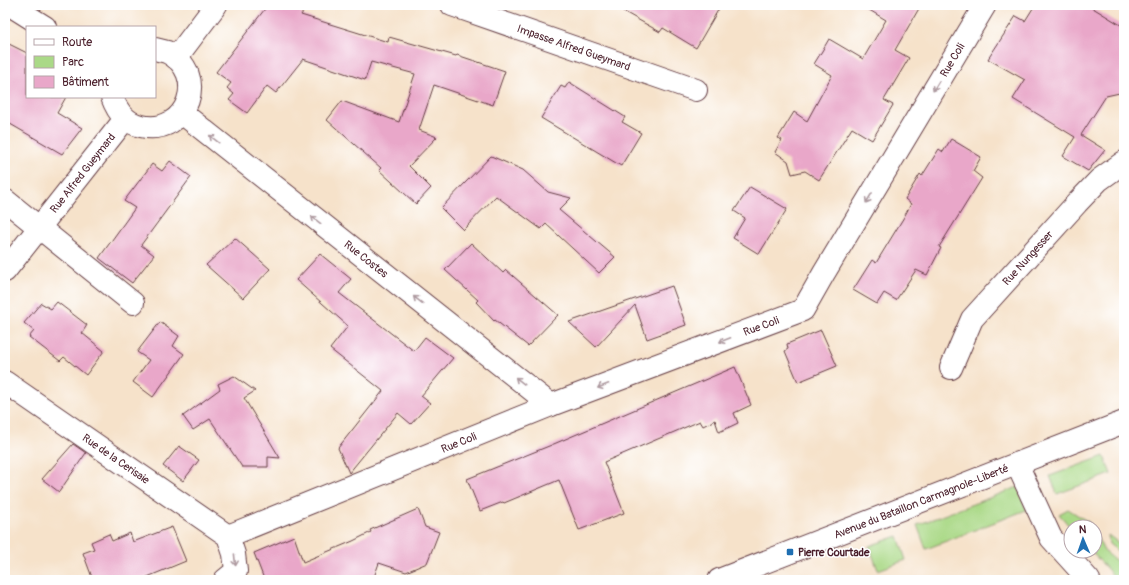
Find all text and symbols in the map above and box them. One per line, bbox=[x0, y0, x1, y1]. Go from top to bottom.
street label: Impasse Alfred Gueymard bbox=[515, 22, 632, 74]
legend bbox=[26, 26, 156, 98]
text: Route bbox=[62, 35, 92, 50]
street label: Rue Coli bbox=[937, 41, 968, 79]
text: Parc bbox=[62, 55, 84, 70]
text: Bâtiment bbox=[62, 75, 109, 90]
one-way arrow bbox=[931, 80, 939, 92]
street label: Rue Alfred Gueymard bbox=[47, 131, 118, 216]
one-way arrow bbox=[209, 135, 220, 144]
one-way arrow bbox=[864, 192, 872, 204]
one-way arrow bbox=[311, 215, 322, 224]
street label: Rue Nungesser bbox=[1000, 228, 1056, 288]
street label: Rue Costes bbox=[341, 238, 391, 281]
one-way arrow bbox=[413, 296, 424, 305]
street label: Rue Coli bbox=[742, 314, 781, 339]
one-way arrow bbox=[719, 336, 731, 344]
one-way arrow bbox=[515, 377, 526, 385]
one-way arrow bbox=[597, 382, 609, 390]
street label: Rue Coli bbox=[439, 430, 479, 456]
street label: Rue de la Cerisaie bbox=[80, 431, 152, 487]
street label: Avenue du Bataillon Carmagnole-Liberté bbox=[832, 462, 1011, 542]
north arrow bbox=[1063, 519, 1103, 559]
text: N bbox=[1079, 523, 1087, 536]
place label: Pierre Courtade bbox=[798, 546, 870, 559]
marker: Pierre Courtade bbox=[785, 547, 795, 557]
one-way arrow bbox=[231, 553, 238, 566]

